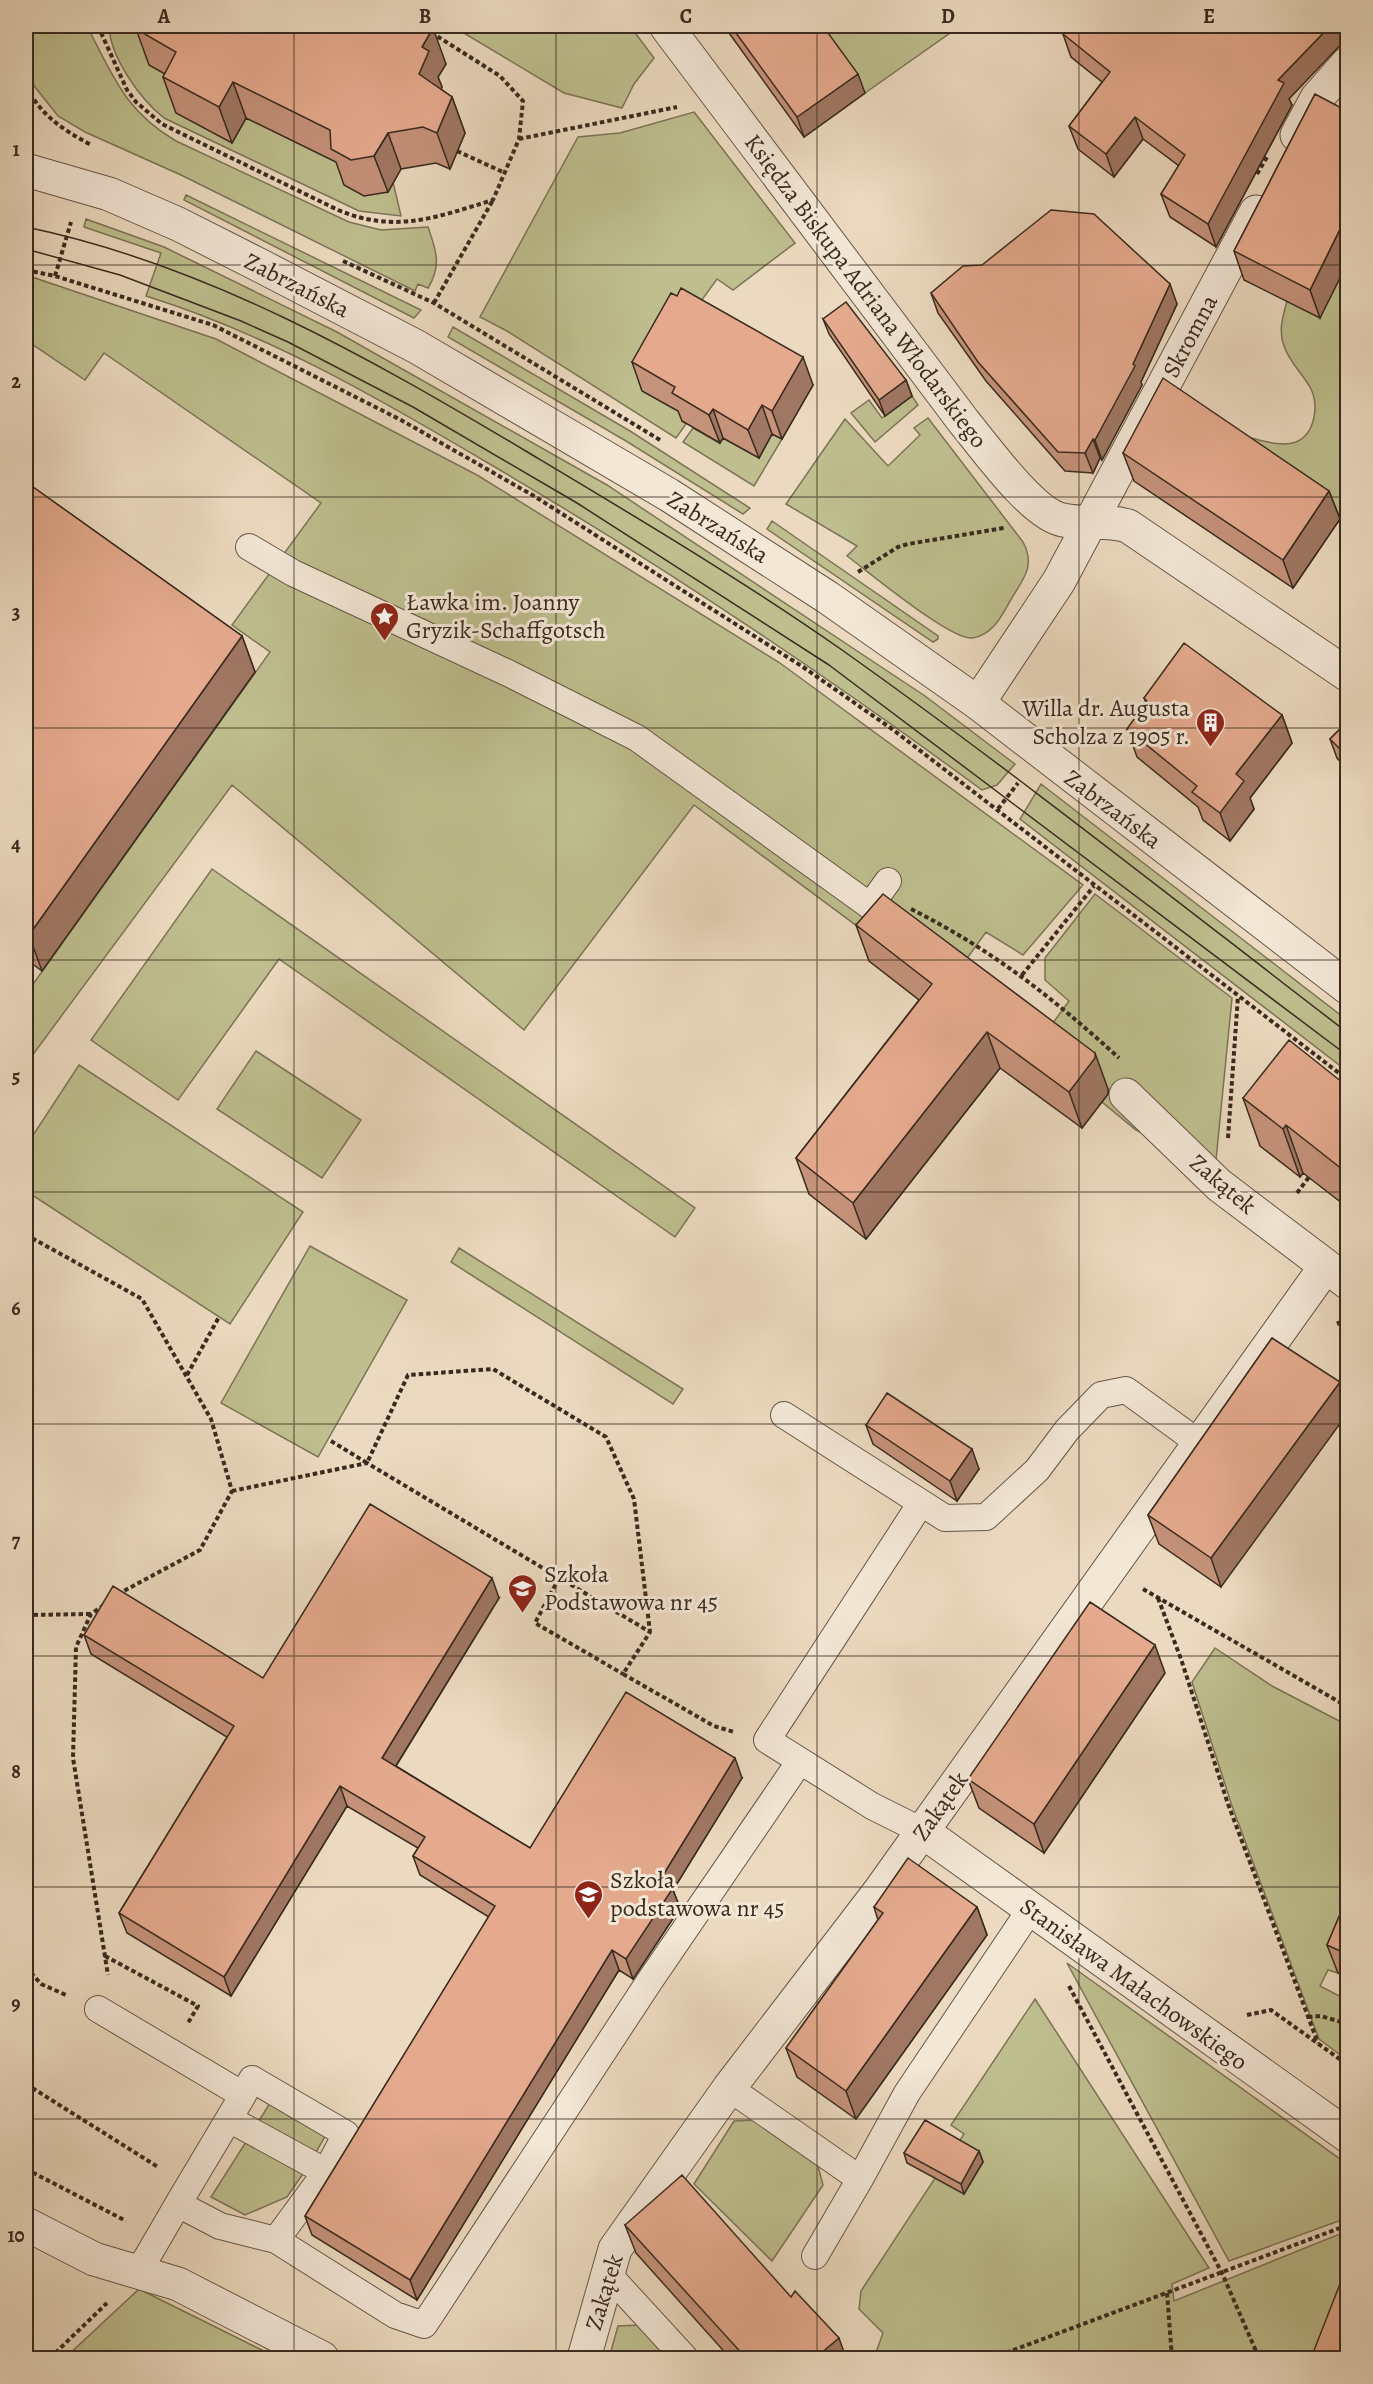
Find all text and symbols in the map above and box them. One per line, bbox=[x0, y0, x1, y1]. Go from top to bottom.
text: A bbox=[157, 3, 171, 30]
text: B bbox=[419, 3, 431, 30]
text: C bbox=[680, 3, 692, 30]
text: D bbox=[941, 3, 955, 30]
text: E bbox=[1203, 3, 1215, 30]
street label: Księdza Biskupa Adriana Włodarskiego bbox=[737, 127, 995, 455]
text: 1 bbox=[12, 136, 20, 163]
street label: Zabrzańska bbox=[239, 245, 356, 326]
street label: Skromna bbox=[1155, 288, 1226, 383]
text: 2 bbox=[11, 368, 21, 395]
street label: Zabrzańska bbox=[661, 483, 776, 571]
place label: Ławka im. Joanny Gryzik-Schaffgotsch bbox=[406, 586, 606, 646]
text: 3 bbox=[12, 599, 20, 626]
place icon: Ławka im. Joanny Gryzik-Schaffgotsch bbox=[369, 600, 401, 642]
place label: Willa dr. Augusta Scholza z 1905 r. bbox=[1021, 692, 1191, 752]
building icon: Willa dr. Augusta Scholza z 1905 r. bbox=[1195, 706, 1227, 748]
street label: Zabrzańska bbox=[1058, 762, 1169, 857]
text: 4 bbox=[11, 831, 21, 858]
text: 5 bbox=[12, 1063, 20, 1090]
street label: Zakątek bbox=[1183, 1147, 1263, 1221]
text: 6 bbox=[11, 1295, 21, 1322]
text: 7 bbox=[12, 1527, 21, 1554]
place label: Szkoła Podstawowa nr 45 bbox=[544, 1558, 718, 1618]
school or university icon: Szkoła Podstawowa nr 45 bbox=[507, 1572, 539, 1614]
text: 8 bbox=[11, 1758, 21, 1785]
street label: Zakątek bbox=[905, 1765, 976, 1847]
place label: Szkoła podstawowa nr 45 bbox=[610, 1864, 785, 1924]
school or university icon: Szkoła podstawowa nr 45 bbox=[573, 1878, 605, 1920]
street label: Stanisława Małachowskiego bbox=[1014, 1890, 1254, 2078]
text: 9 bbox=[11, 1990, 21, 2017]
text: 10 bbox=[7, 2222, 25, 2249]
street label: Zakątek bbox=[577, 2250, 631, 2334]

